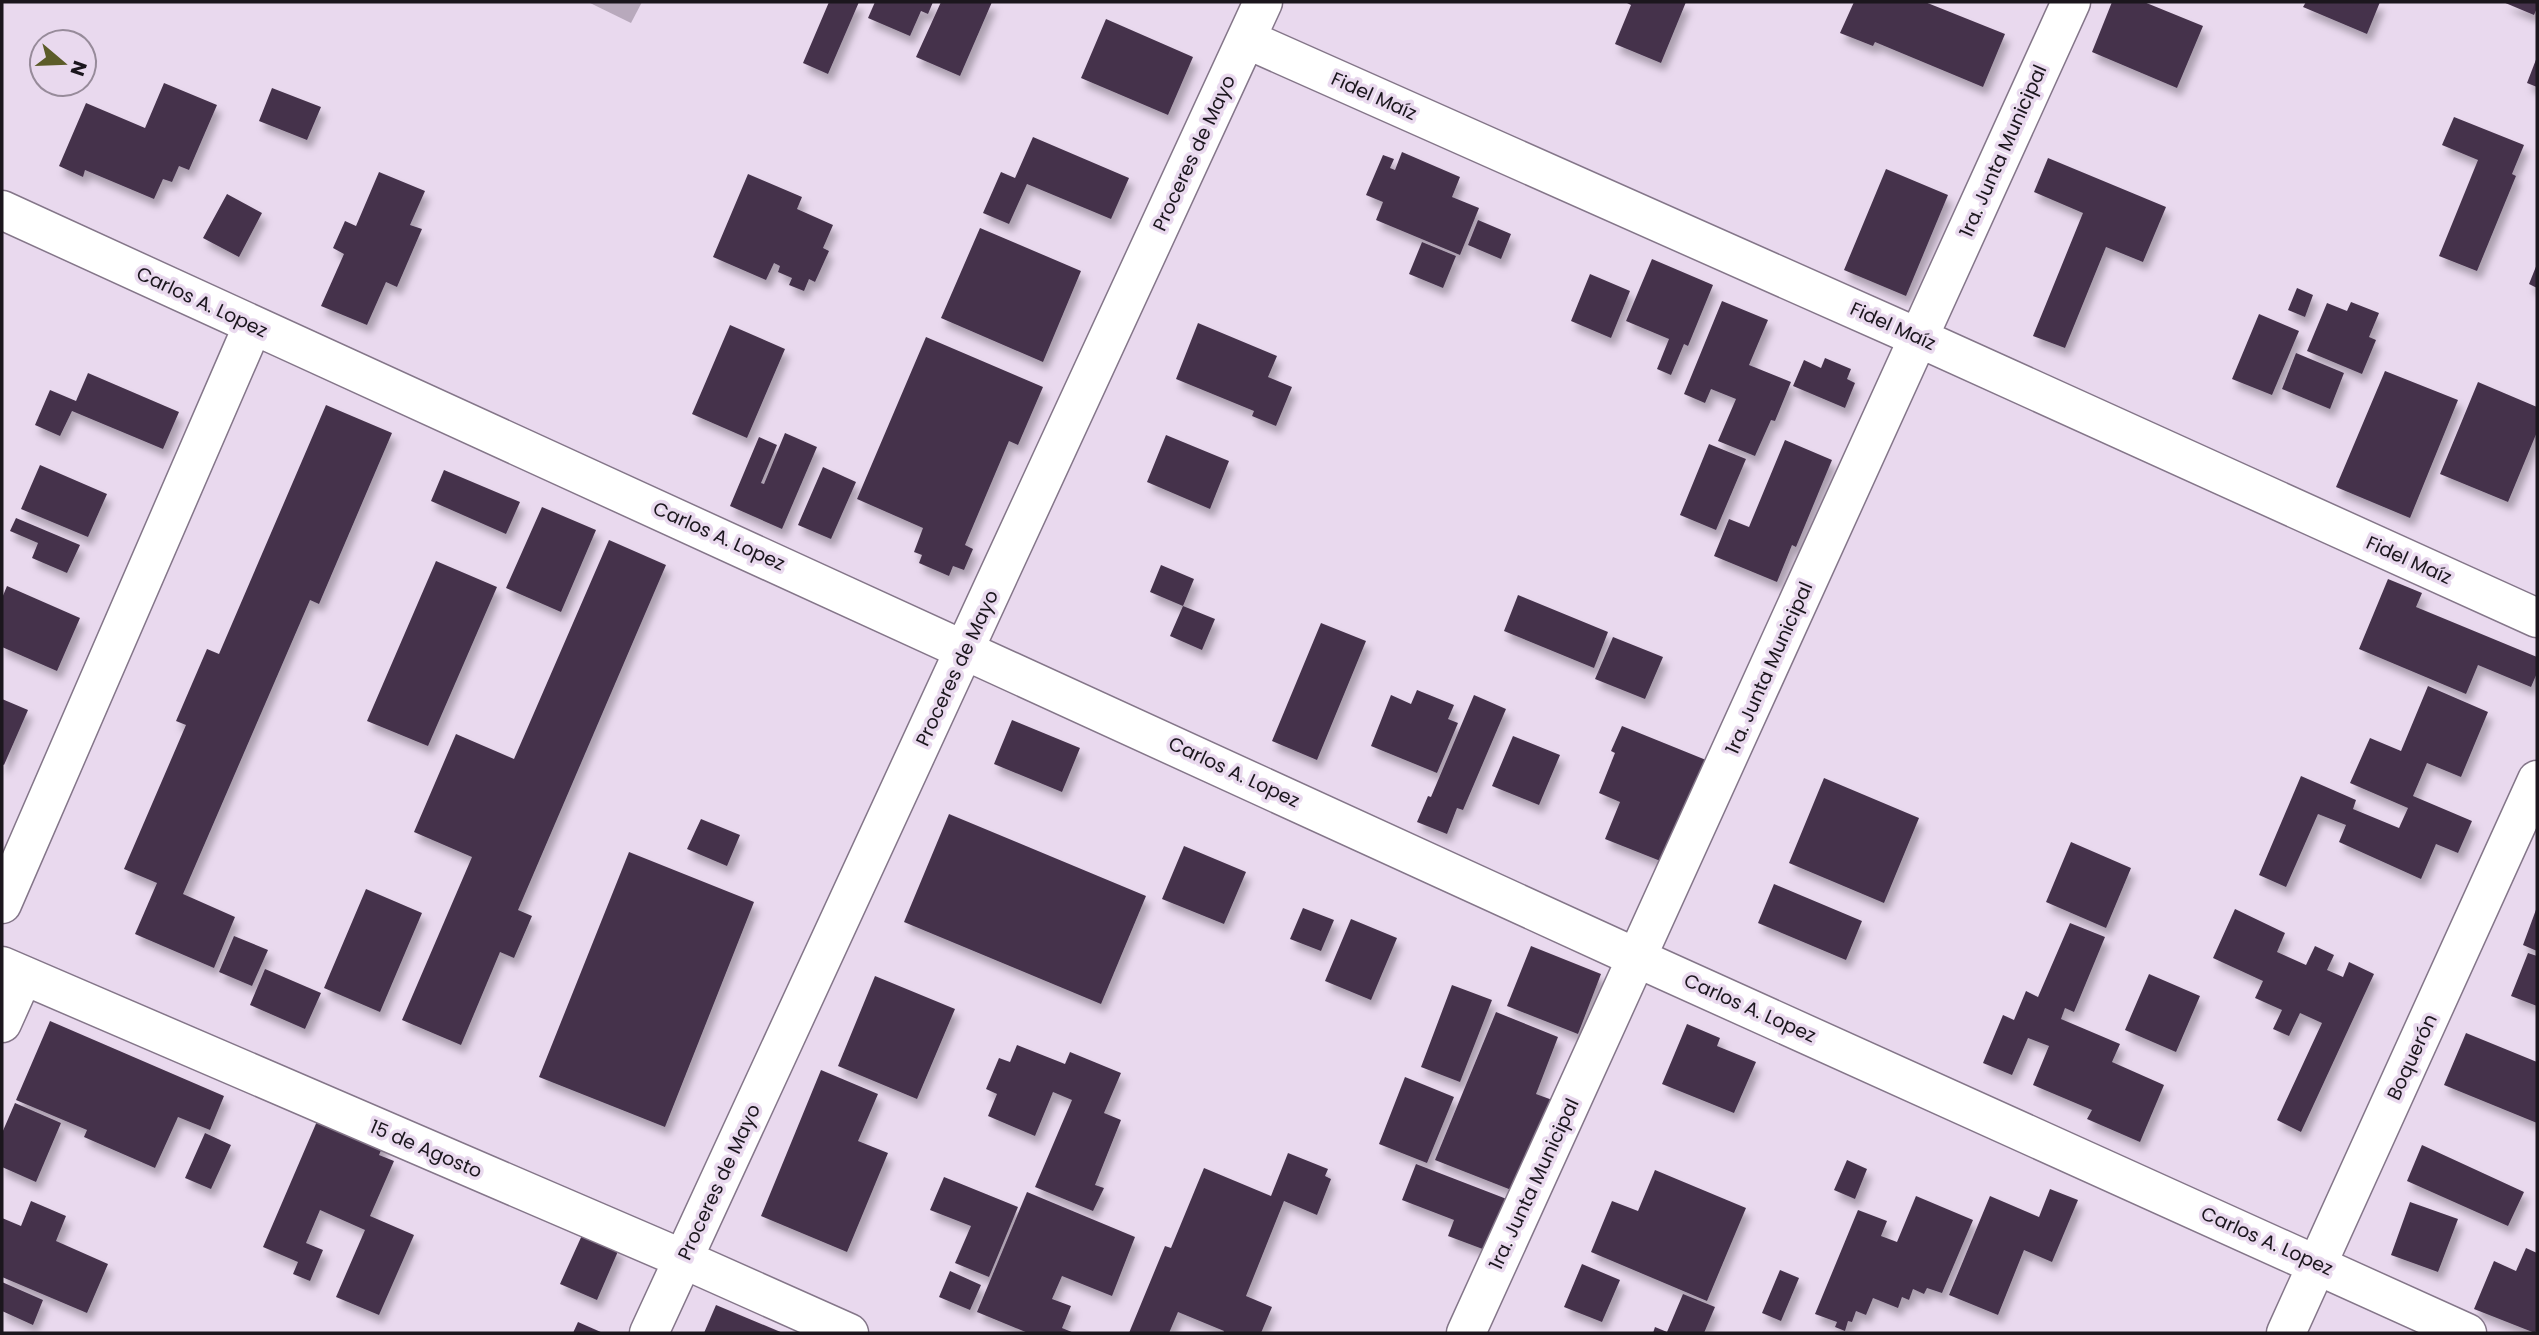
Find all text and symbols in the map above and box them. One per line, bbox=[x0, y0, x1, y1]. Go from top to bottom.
north arrow bbox=[28, 28, 98, 98]
text: N bbox=[64, 57, 94, 80]
street label: 1ra. Junta Municipal bbox=[1953, 60, 2053, 242]
street label: Fidel Maíz bbox=[1327, 65, 1421, 127]
street label: Proceres de Mayo bbox=[1146, 71, 1242, 235]
street label: Carlos A. Lopez bbox=[132, 260, 272, 344]
street label: Fidel Maíz bbox=[1846, 295, 1940, 357]
street label: Carlos A. Lopez bbox=[649, 495, 789, 577]
street label: Fidel Maíz bbox=[2362, 529, 2456, 591]
street label: 1ra. Junta Municipal bbox=[1719, 577, 1819, 759]
street label: Proceres de Mayo bbox=[909, 586, 1005, 750]
street label: Carlos A. Lopez bbox=[1164, 730, 1304, 814]
street label: Carlos A. Lopez bbox=[1680, 967, 1820, 1049]
street label: Boquerón bbox=[2380, 1010, 2444, 1104]
street label: 1ra. Junta Municipal bbox=[1482, 1094, 1586, 1274]
street label: Proceres de Mayo bbox=[671, 1100, 767, 1264]
street label: 15 de Agosto bbox=[366, 1113, 486, 1185]
street label: Carlos A. Lopez bbox=[2197, 1200, 2337, 1282]

